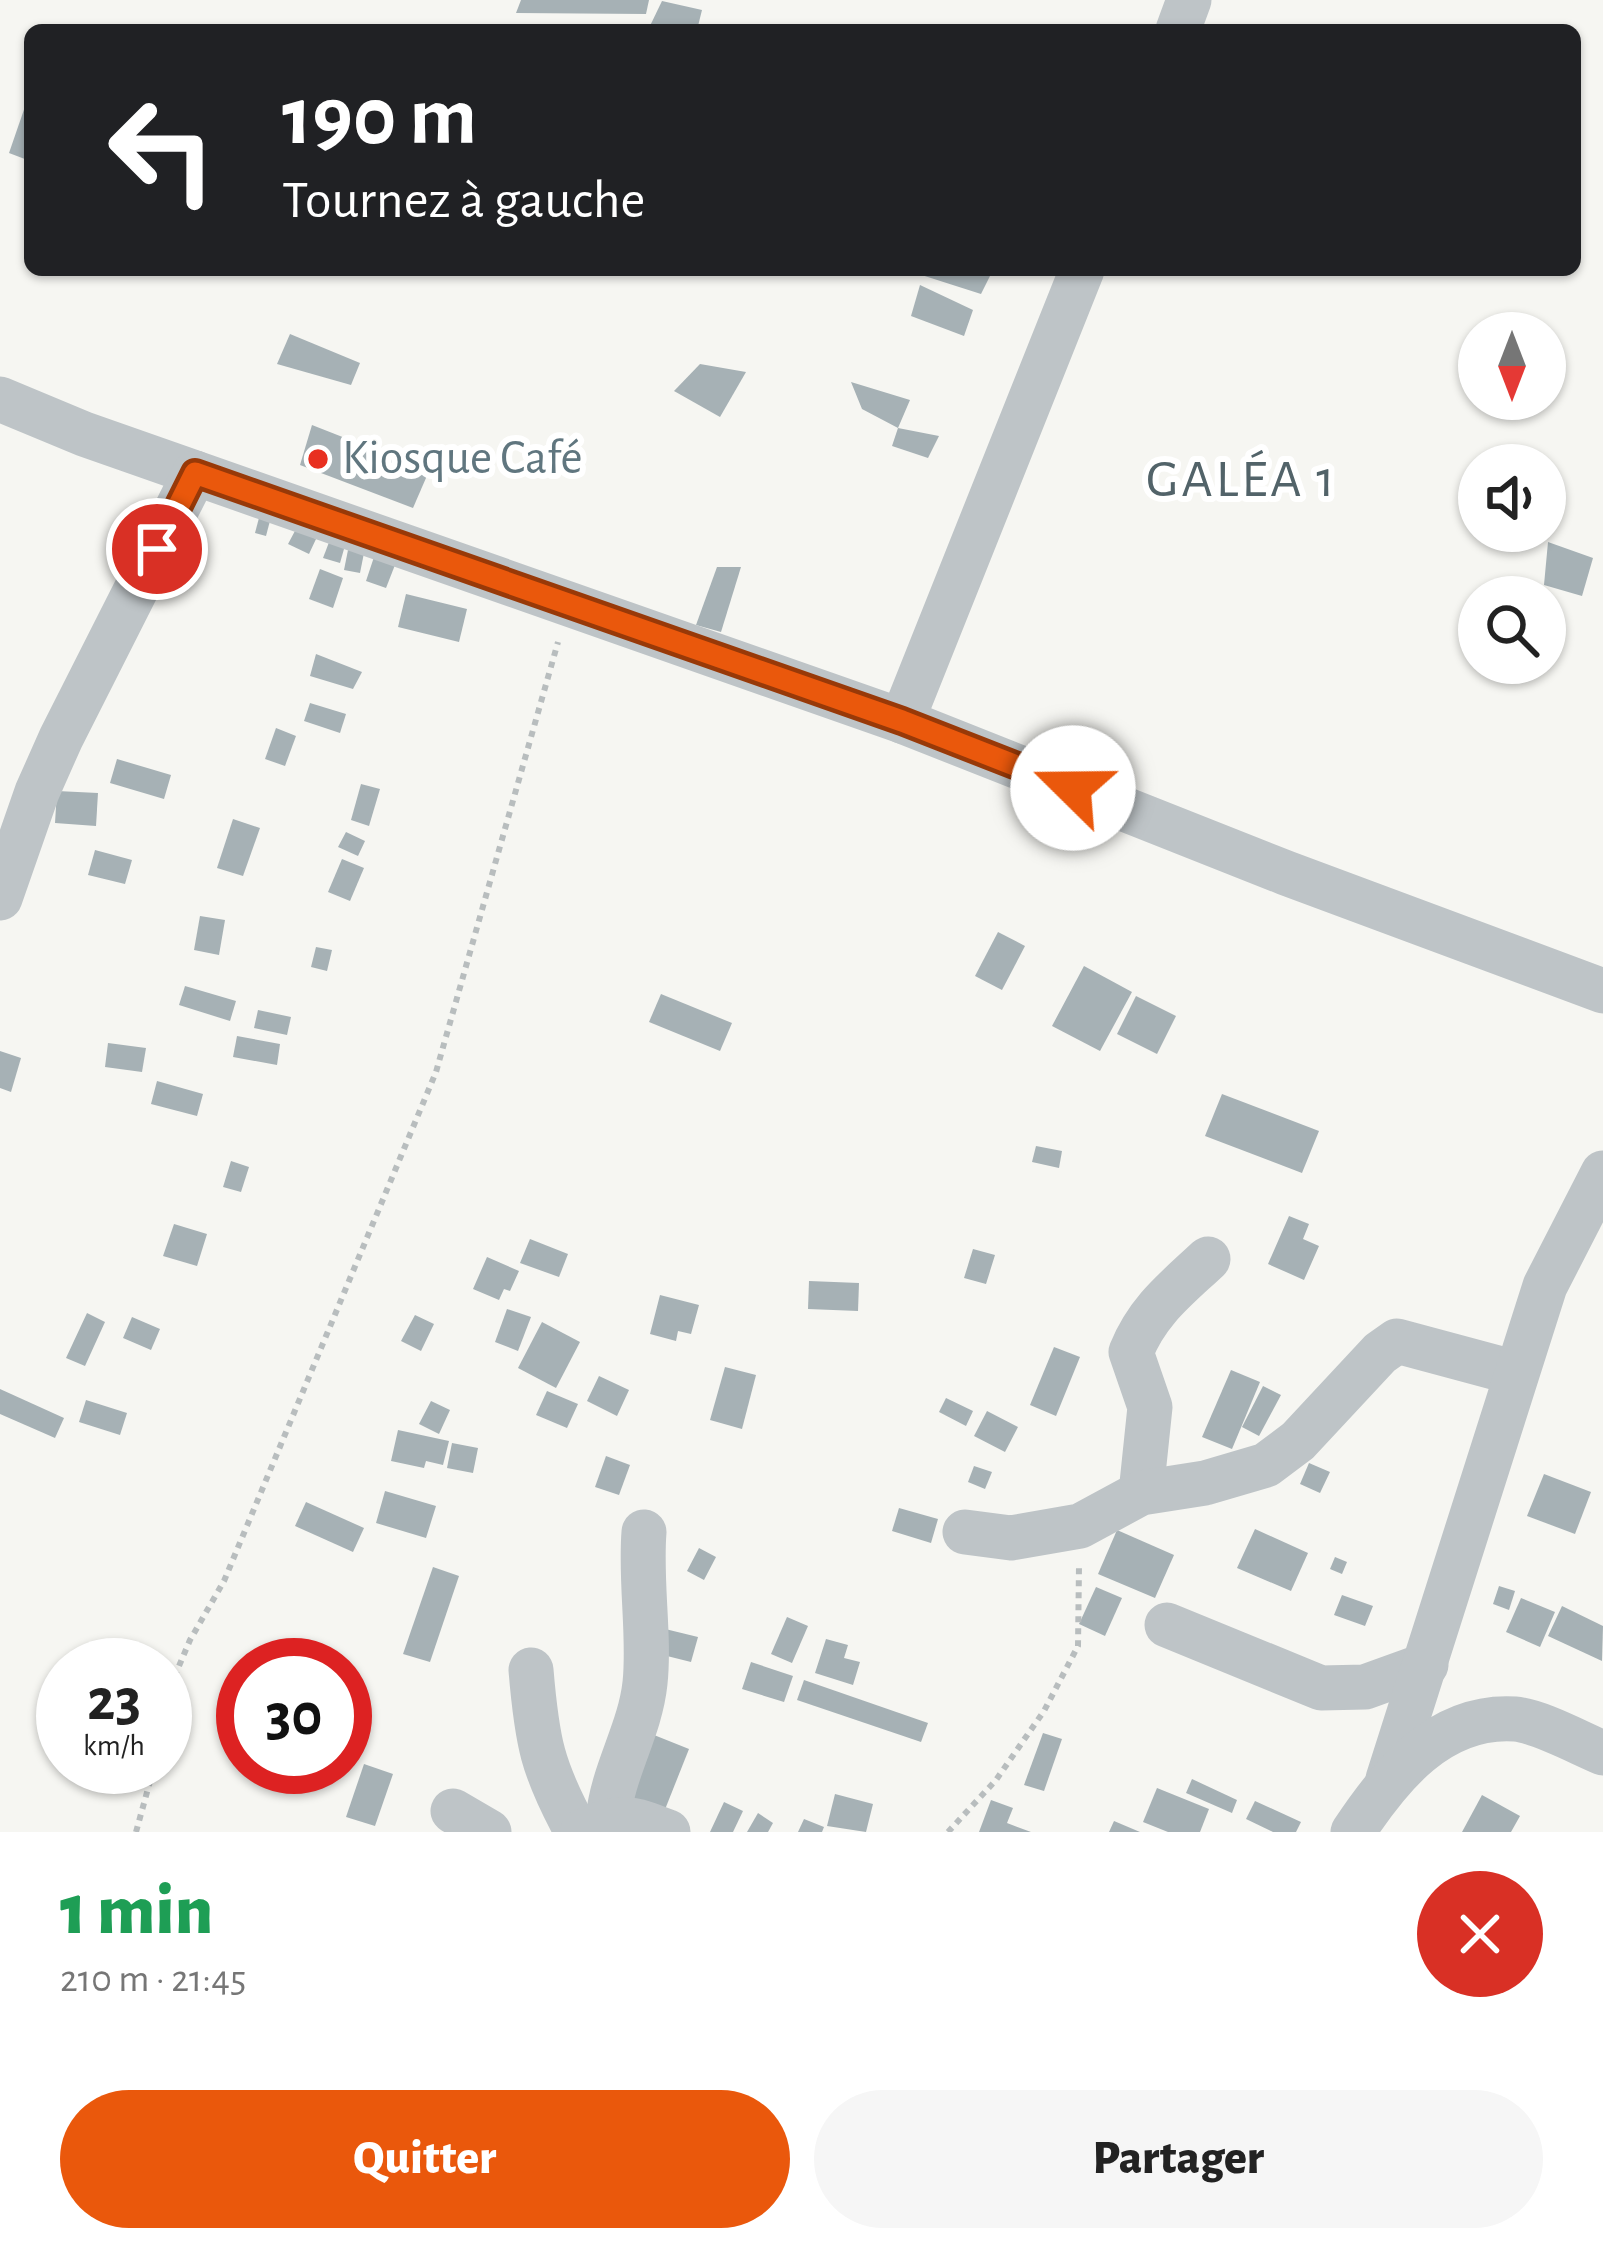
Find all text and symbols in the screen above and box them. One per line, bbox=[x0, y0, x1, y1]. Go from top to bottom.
icon: left bbox=[84, 72, 240, 228]
text: 190 m bbox=[282, 76, 477, 160]
text: Tournez à gauche bbox=[282, 174, 645, 228]
north arrow bbox=[1458, 312, 1566, 420]
map controls bbox=[1458, 312, 1566, 684]
place label: Kiosque Café bbox=[342, 435, 583, 483]
button: sound bbox=[1458, 444, 1566, 552]
marker: Kiosque Café bbox=[305, 446, 331, 472]
district label: GALÉA 1 bbox=[1146, 450, 1338, 507]
pin bbox=[106, 498, 208, 600]
icon: arrive bbox=[124, 516, 190, 582]
button: search bbox=[1458, 576, 1566, 684]
position arrow bbox=[1010, 725, 1136, 851]
speed limit sign: 30 bbox=[216, 1638, 372, 1794]
text: 23 bbox=[87, 1671, 141, 1731]
text: km/h bbox=[83, 1731, 145, 1761]
button: close bbox=[1417, 1871, 1543, 1997]
text: 1 min bbox=[60, 1875, 213, 1947]
text: 210 m · 21:45 bbox=[60, 1960, 246, 1999]
button: Quitter bbox=[60, 2090, 790, 2228]
button: Partager bbox=[814, 2090, 1543, 2228]

